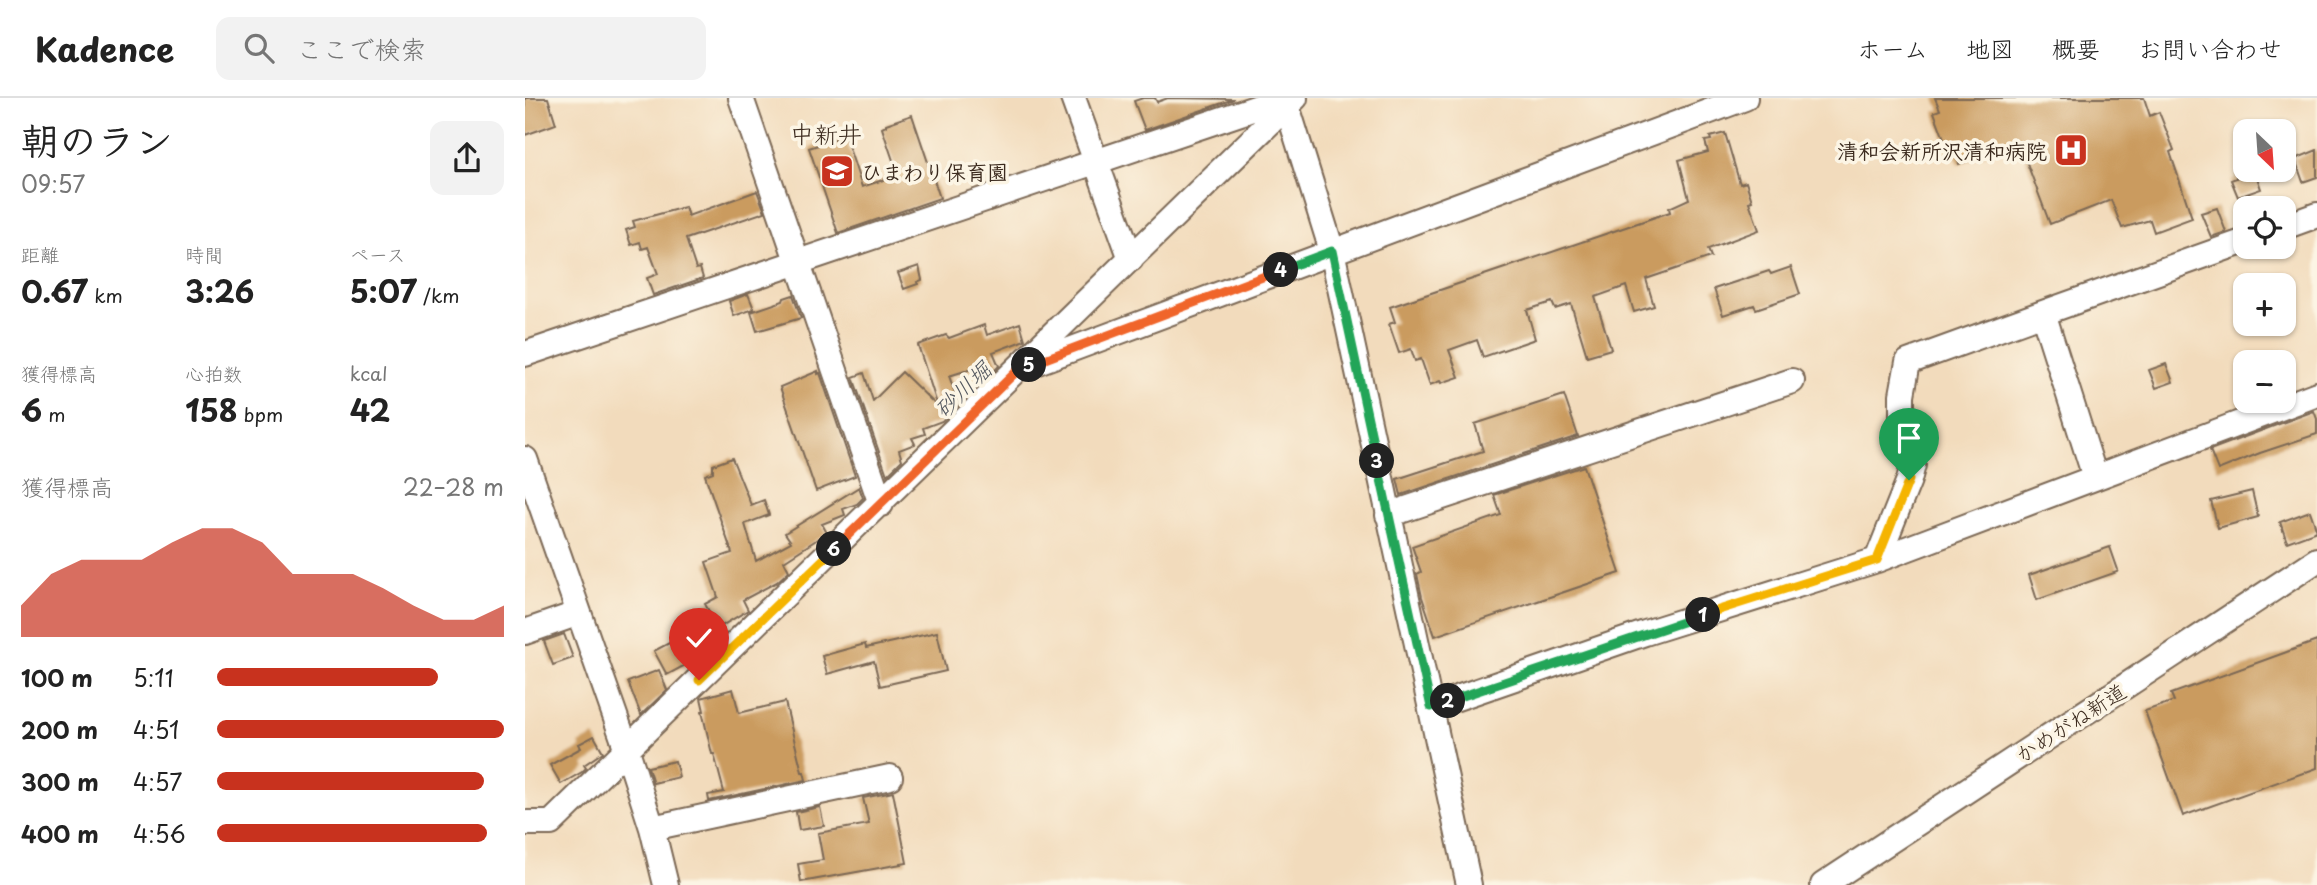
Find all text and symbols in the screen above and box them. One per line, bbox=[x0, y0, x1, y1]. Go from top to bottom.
search box bbox=[216, 17, 706, 80]
text: Kadence bbox=[35, 23, 174, 73]
icon: search bbox=[240, 29, 278, 67]
text: ここで検索 bbox=[296, 29, 426, 68]
text: ホーム bbox=[1857, 30, 1928, 66]
text: 地図 bbox=[1966, 30, 2014, 66]
text: 概要 bbox=[2052, 30, 2100, 66]
text: お問い合わせ bbox=[2138, 30, 2282, 66]
text: 朝のラン bbox=[21, 111, 173, 168]
district label: 中新井 bbox=[790, 115, 862, 151]
north arrow bbox=[2233, 119, 2296, 182]
map controls bbox=[2233, 119, 2296, 413]
button: share bbox=[430, 121, 504, 195]
hospital icon: 清和会新所沢清和病院 bbox=[2052, 131, 2090, 169]
place label: 清和会新所沢清和病院 bbox=[1837, 134, 2047, 166]
school or university icon: ひまわり保育園 bbox=[818, 152, 856, 190]
place label: ひまわり保育園 bbox=[861, 155, 1008, 187]
text: 09:57 bbox=[21, 166, 85, 201]
button: locate bbox=[2233, 196, 2296, 259]
text: 距離 bbox=[21, 240, 59, 268]
text: 時間 bbox=[185, 240, 223, 268]
text: ペース bbox=[350, 240, 406, 268]
pin: 4 bbox=[1263, 252, 1299, 288]
text: 4 bbox=[1274, 255, 1287, 283]
text: 0.67 bbox=[21, 268, 88, 313]
text: 3:26 bbox=[185, 268, 254, 313]
text: 5:07 bbox=[350, 268, 417, 313]
button: + bbox=[2233, 273, 2296, 336]
text: km bbox=[88, 281, 123, 309]
text: /km bbox=[417, 281, 459, 309]
pin: 5 bbox=[1011, 348, 1047, 382]
text: 5 bbox=[1022, 350, 1035, 378]
button: − bbox=[2233, 350, 2296, 413]
water label: 砂川堀 bbox=[925, 351, 1000, 426]
text: 獲得標高 bbox=[21, 359, 97, 387]
text: 心拍数 bbox=[185, 359, 242, 387]
text: kcal bbox=[350, 359, 388, 387]
text: 6 bbox=[21, 387, 42, 432]
text: 158 bbox=[185, 387, 238, 432]
text: 42 bbox=[350, 387, 390, 432]
text: m bbox=[42, 400, 66, 428]
text: bpm bbox=[238, 400, 283, 428]
pin bbox=[1879, 408, 1939, 480]
icon: arrive bbox=[1890, 419, 1928, 457]
pin: 3 bbox=[1359, 444, 1395, 478]
text: 3 bbox=[1370, 446, 1383, 474]
text: 獲得標高 bbox=[21, 469, 113, 504]
text: 22–28 m bbox=[403, 469, 504, 504]
pin: 6 bbox=[817, 532, 851, 566]
text: 6 bbox=[827, 534, 840, 562]
pin: 1 bbox=[1685, 598, 1721, 632]
text: 1 bbox=[1698, 600, 1707, 628]
pin bbox=[669, 608, 729, 680]
icon: check bbox=[680, 619, 718, 657]
text: 100 m bbox=[21, 660, 93, 695]
text: 5:11 bbox=[133, 660, 174, 695]
street label: かめがね新道 bbox=[2008, 674, 2132, 770]
pin: 2 bbox=[1431, 684, 1465, 718]
text: 2 bbox=[1441, 686, 1454, 714]
text: 200 m bbox=[21, 712, 98, 747]
text: 4:51 bbox=[133, 712, 179, 747]
text: 300 m bbox=[21, 764, 99, 799]
text: 4:57 bbox=[133, 764, 182, 799]
text: 400 m bbox=[21, 816, 99, 851]
text: 4:56 bbox=[133, 816, 186, 851]

